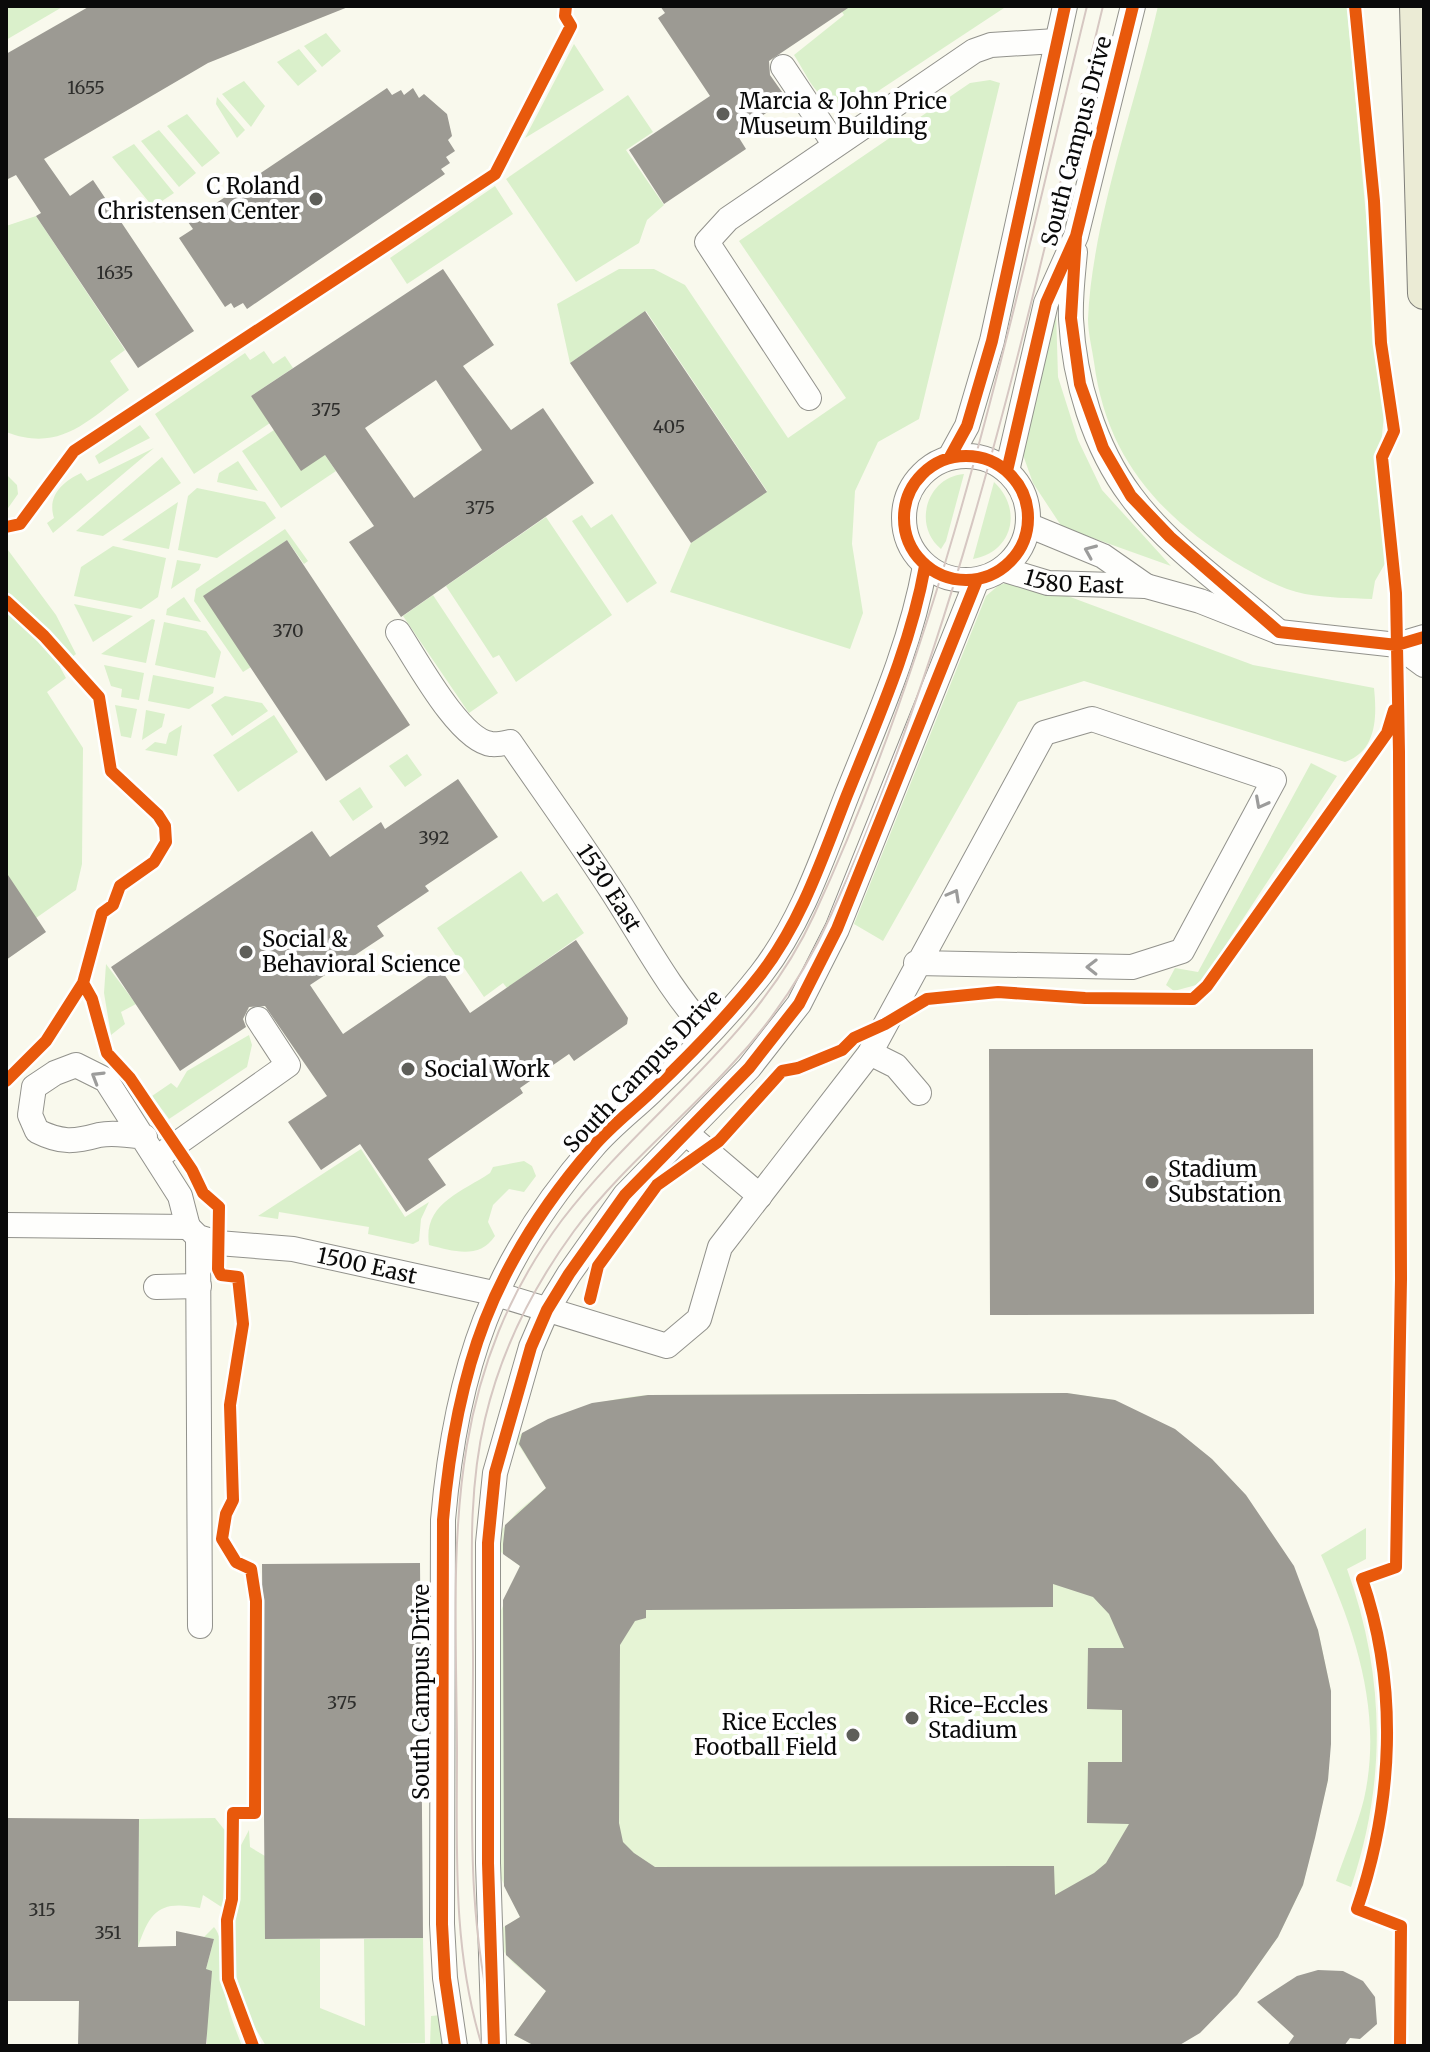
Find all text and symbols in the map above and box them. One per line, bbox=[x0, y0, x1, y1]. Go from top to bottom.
street label: South Campus Drive bbox=[1035, 33, 1117, 249]
house number: 1655 bbox=[67, 76, 105, 99]
place label: Marcia & John Price Museum Building bbox=[739, 87, 947, 140]
marker: Marcia & John Price Museum Building bbox=[714, 105, 732, 123]
place label: C Roland Christensen Center bbox=[98, 172, 300, 225]
marker: C Roland Christensen Center bbox=[307, 190, 325, 208]
house number: 1635 bbox=[97, 261, 133, 284]
house number: 375 bbox=[311, 398, 341, 421]
house number: 405 bbox=[653, 415, 685, 438]
house number: 375 bbox=[465, 496, 495, 519]
one-way arrow bbox=[1083, 544, 1098, 560]
street label: 1580 East bbox=[1021, 563, 1125, 599]
house number: 370 bbox=[272, 619, 304, 642]
one-way arrow bbox=[1255, 795, 1271, 809]
house number: 392 bbox=[419, 826, 449, 849]
street label: 1530 East bbox=[571, 839, 648, 937]
one-way arrow bbox=[944, 889, 959, 904]
place label: Social & Behavioral Science bbox=[262, 925, 461, 978]
marker: Social & Behavioral Science bbox=[237, 943, 255, 961]
one-way arrow bbox=[1085, 958, 1098, 975]
street label: South Campus Drive bbox=[557, 984, 727, 1158]
place label: Social Work bbox=[424, 1055, 550, 1083]
marker: Social Work bbox=[399, 1060, 417, 1078]
one-way arrow bbox=[92, 1072, 106, 1087]
place label: Stadium Substation bbox=[1168, 1155, 1282, 1208]
marker: Stadium Substation bbox=[1143, 1173, 1161, 1191]
street label: 1500 East bbox=[314, 1241, 420, 1290]
street label: South Campus Drive bbox=[407, 1584, 435, 1800]
house number: 375 bbox=[327, 1691, 357, 1714]
place label: Rice-Eccles Stadium bbox=[928, 1691, 1048, 1744]
place label: Rice Eccles Football Field bbox=[694, 1708, 837, 1761]
marker: Rice-Eccles Stadium bbox=[903, 1709, 921, 1727]
marker: Rice Eccles Football Field bbox=[844, 1726, 862, 1744]
house number: 315 bbox=[28, 1898, 56, 1921]
house number: 351 bbox=[94, 1921, 122, 1944]

